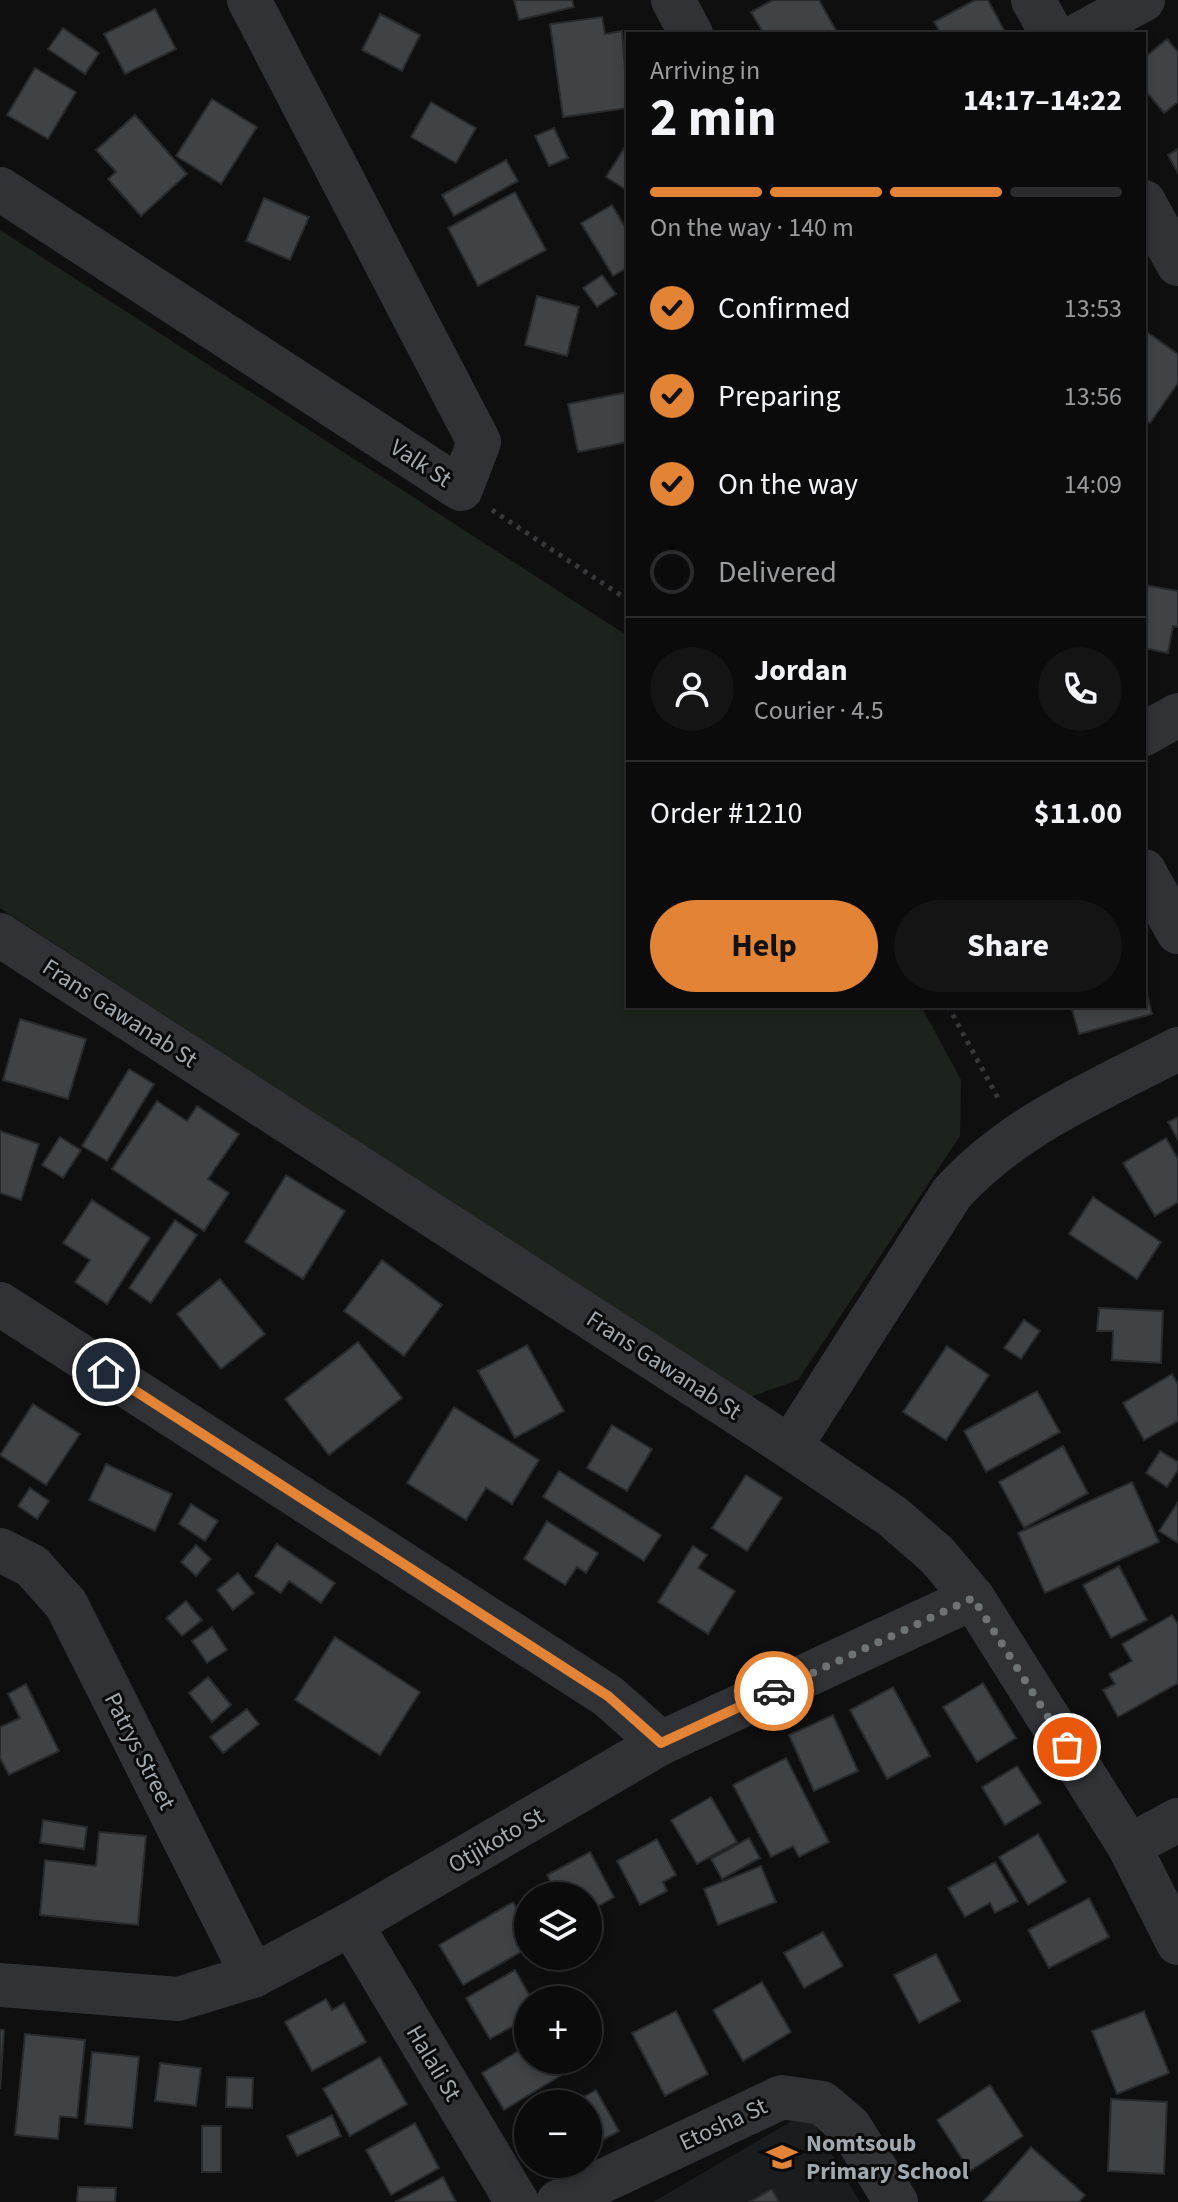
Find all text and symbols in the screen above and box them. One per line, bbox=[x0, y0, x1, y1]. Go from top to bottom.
text: Arriving in bbox=[650, 52, 760, 89]
text: 14:17–14:22 bbox=[963, 79, 1122, 122]
text: 2 min bbox=[650, 82, 777, 156]
text: On the way · 140 m bbox=[650, 209, 854, 246]
icon: check bbox=[650, 286, 694, 330]
text: Confirmed bbox=[718, 287, 851, 330]
text: 13:53 bbox=[1064, 290, 1122, 327]
icon: check bbox=[650, 374, 694, 418]
text: Preparing bbox=[718, 375, 841, 418]
text: 13:56 bbox=[1064, 378, 1122, 415]
street label: Valk St bbox=[383, 430, 458, 496]
icon: check bbox=[650, 462, 694, 506]
text: On the way bbox=[718, 463, 858, 506]
text: 14:09 bbox=[1064, 466, 1122, 503]
text: Delivered bbox=[718, 551, 837, 594]
button: person bbox=[650, 647, 734, 731]
button: phone bbox=[1038, 647, 1122, 731]
text: Jordan bbox=[754, 649, 848, 692]
text: Courier · 4.5 bbox=[754, 692, 884, 729]
text: Order #1210 bbox=[650, 792, 803, 835]
text: $11.00 bbox=[1034, 792, 1122, 835]
button: Help bbox=[650, 900, 878, 992]
button: Share bbox=[894, 900, 1122, 992]
street label: Frans Gawanab St bbox=[35, 950, 204, 1077]
street label: Frans Gawanab St bbox=[579, 1302, 748, 1429]
pin bbox=[72, 1338, 140, 1406]
icon: home bbox=[84, 1350, 128, 1394]
courier bbox=[734, 1651, 814, 1731]
icon: car bbox=[752, 1669, 796, 1713]
street label: Patrys Street bbox=[95, 1686, 184, 1816]
pin bbox=[1033, 1713, 1101, 1781]
icon: bag bbox=[1045, 1725, 1089, 1769]
street label: Otjikoto St bbox=[442, 1799, 551, 1882]
map controls bbox=[514, 1882, 602, 2178]
button: layers bbox=[514, 1882, 602, 1970]
button: + bbox=[514, 1986, 602, 2074]
street label: Halali St bbox=[397, 2019, 470, 2108]
street label: Etosha St bbox=[674, 2089, 773, 2160]
button: − bbox=[514, 2090, 602, 2178]
place label: Nomtsoub Primary School bbox=[806, 2126, 969, 2189]
school or university icon: Nomtsoub Primary School bbox=[765, 2140, 799, 2174]

